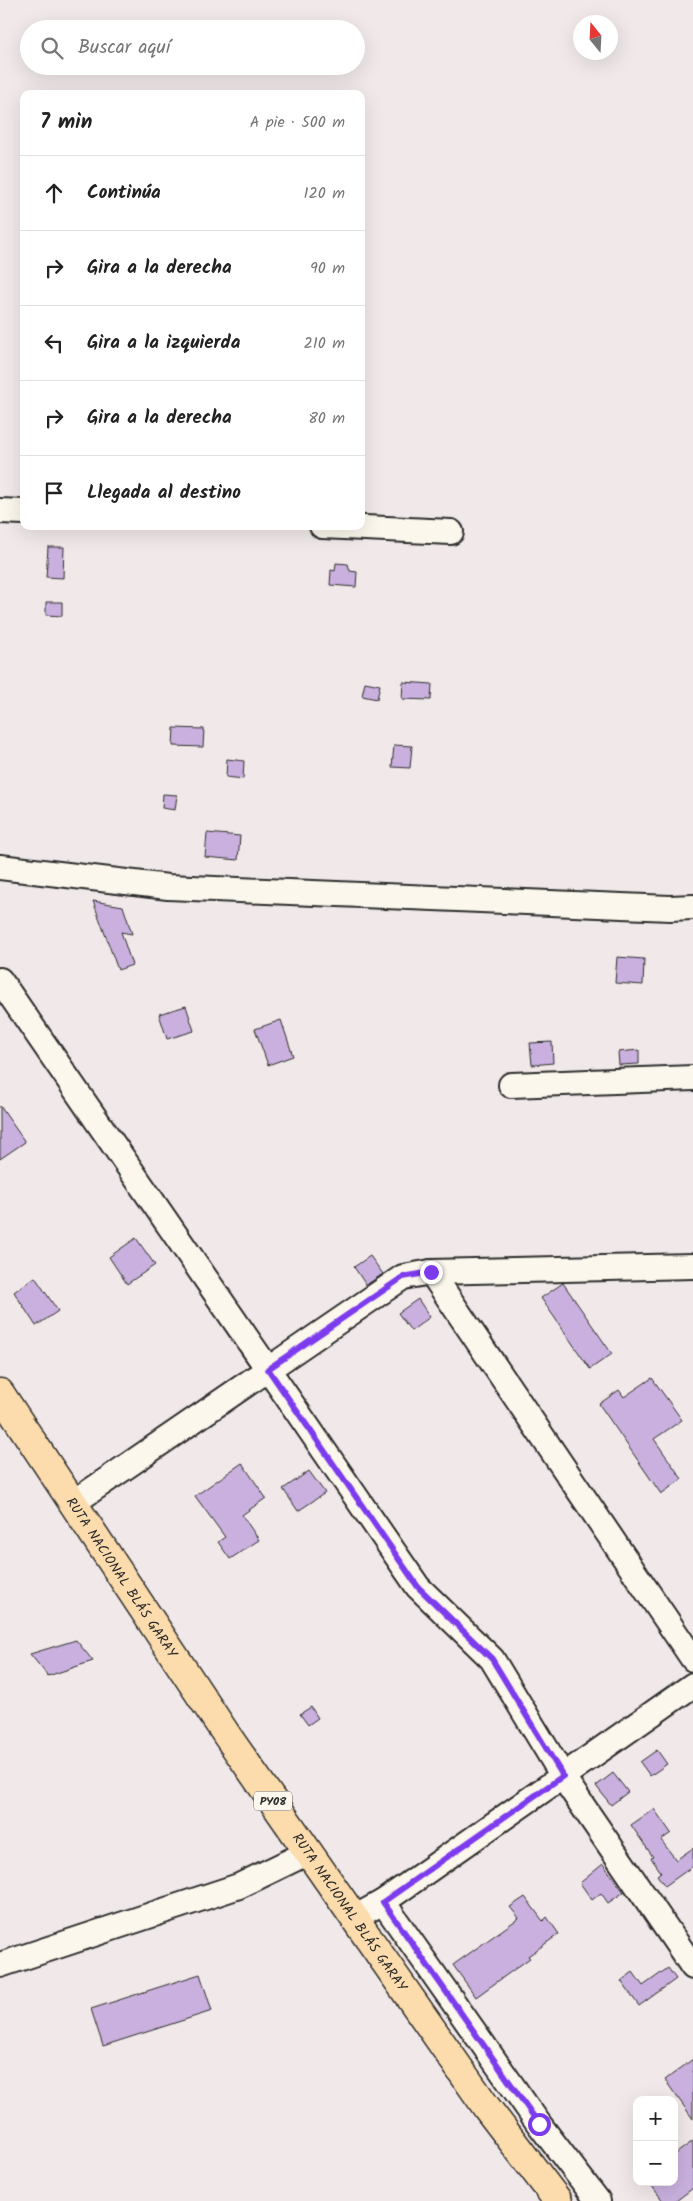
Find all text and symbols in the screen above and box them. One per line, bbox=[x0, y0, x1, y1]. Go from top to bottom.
north arrow bbox=[573, 15, 618, 60]
search box bbox=[20, 20, 365, 75]
text: Buscar aquí bbox=[78, 33, 170, 63]
icon: search bbox=[38, 34, 66, 62]
text: 7 min bbox=[40, 106, 92, 139]
text: A pie · 500 m bbox=[250, 110, 345, 135]
text: Continúa bbox=[87, 178, 161, 208]
icon: ahead bbox=[40, 179, 68, 207]
text: 120 m bbox=[304, 181, 345, 206]
text: Gira a la derecha bbox=[87, 253, 232, 283]
icon: right bbox=[40, 254, 68, 282]
text: 90 m bbox=[310, 256, 345, 281]
text: Gira a la izquierda bbox=[87, 328, 240, 358]
icon: left bbox=[40, 329, 68, 357]
text: 210 m bbox=[304, 331, 345, 356]
text: Gira a la derecha bbox=[87, 403, 232, 433]
icon: right bbox=[40, 404, 68, 432]
text: 80 m bbox=[308, 406, 345, 431]
text: Llegada al destino bbox=[87, 478, 241, 508]
icon: arrive bbox=[40, 479, 68, 507]
route end bbox=[420, 1261, 443, 1284]
street label: RUTA NACIONAL BLÁS GARAY bbox=[60, 1493, 183, 1663]
road number: PY08 bbox=[254, 1792, 292, 1810]
street label: RUTA NACIONAL BLÁS GARAY bbox=[286, 1829, 413, 1997]
map controls bbox=[633, 2096, 678, 2186]
button: + bbox=[633, 2096, 678, 2141]
route start bbox=[528, 2113, 551, 2136]
button: − bbox=[633, 2141, 678, 2186]

